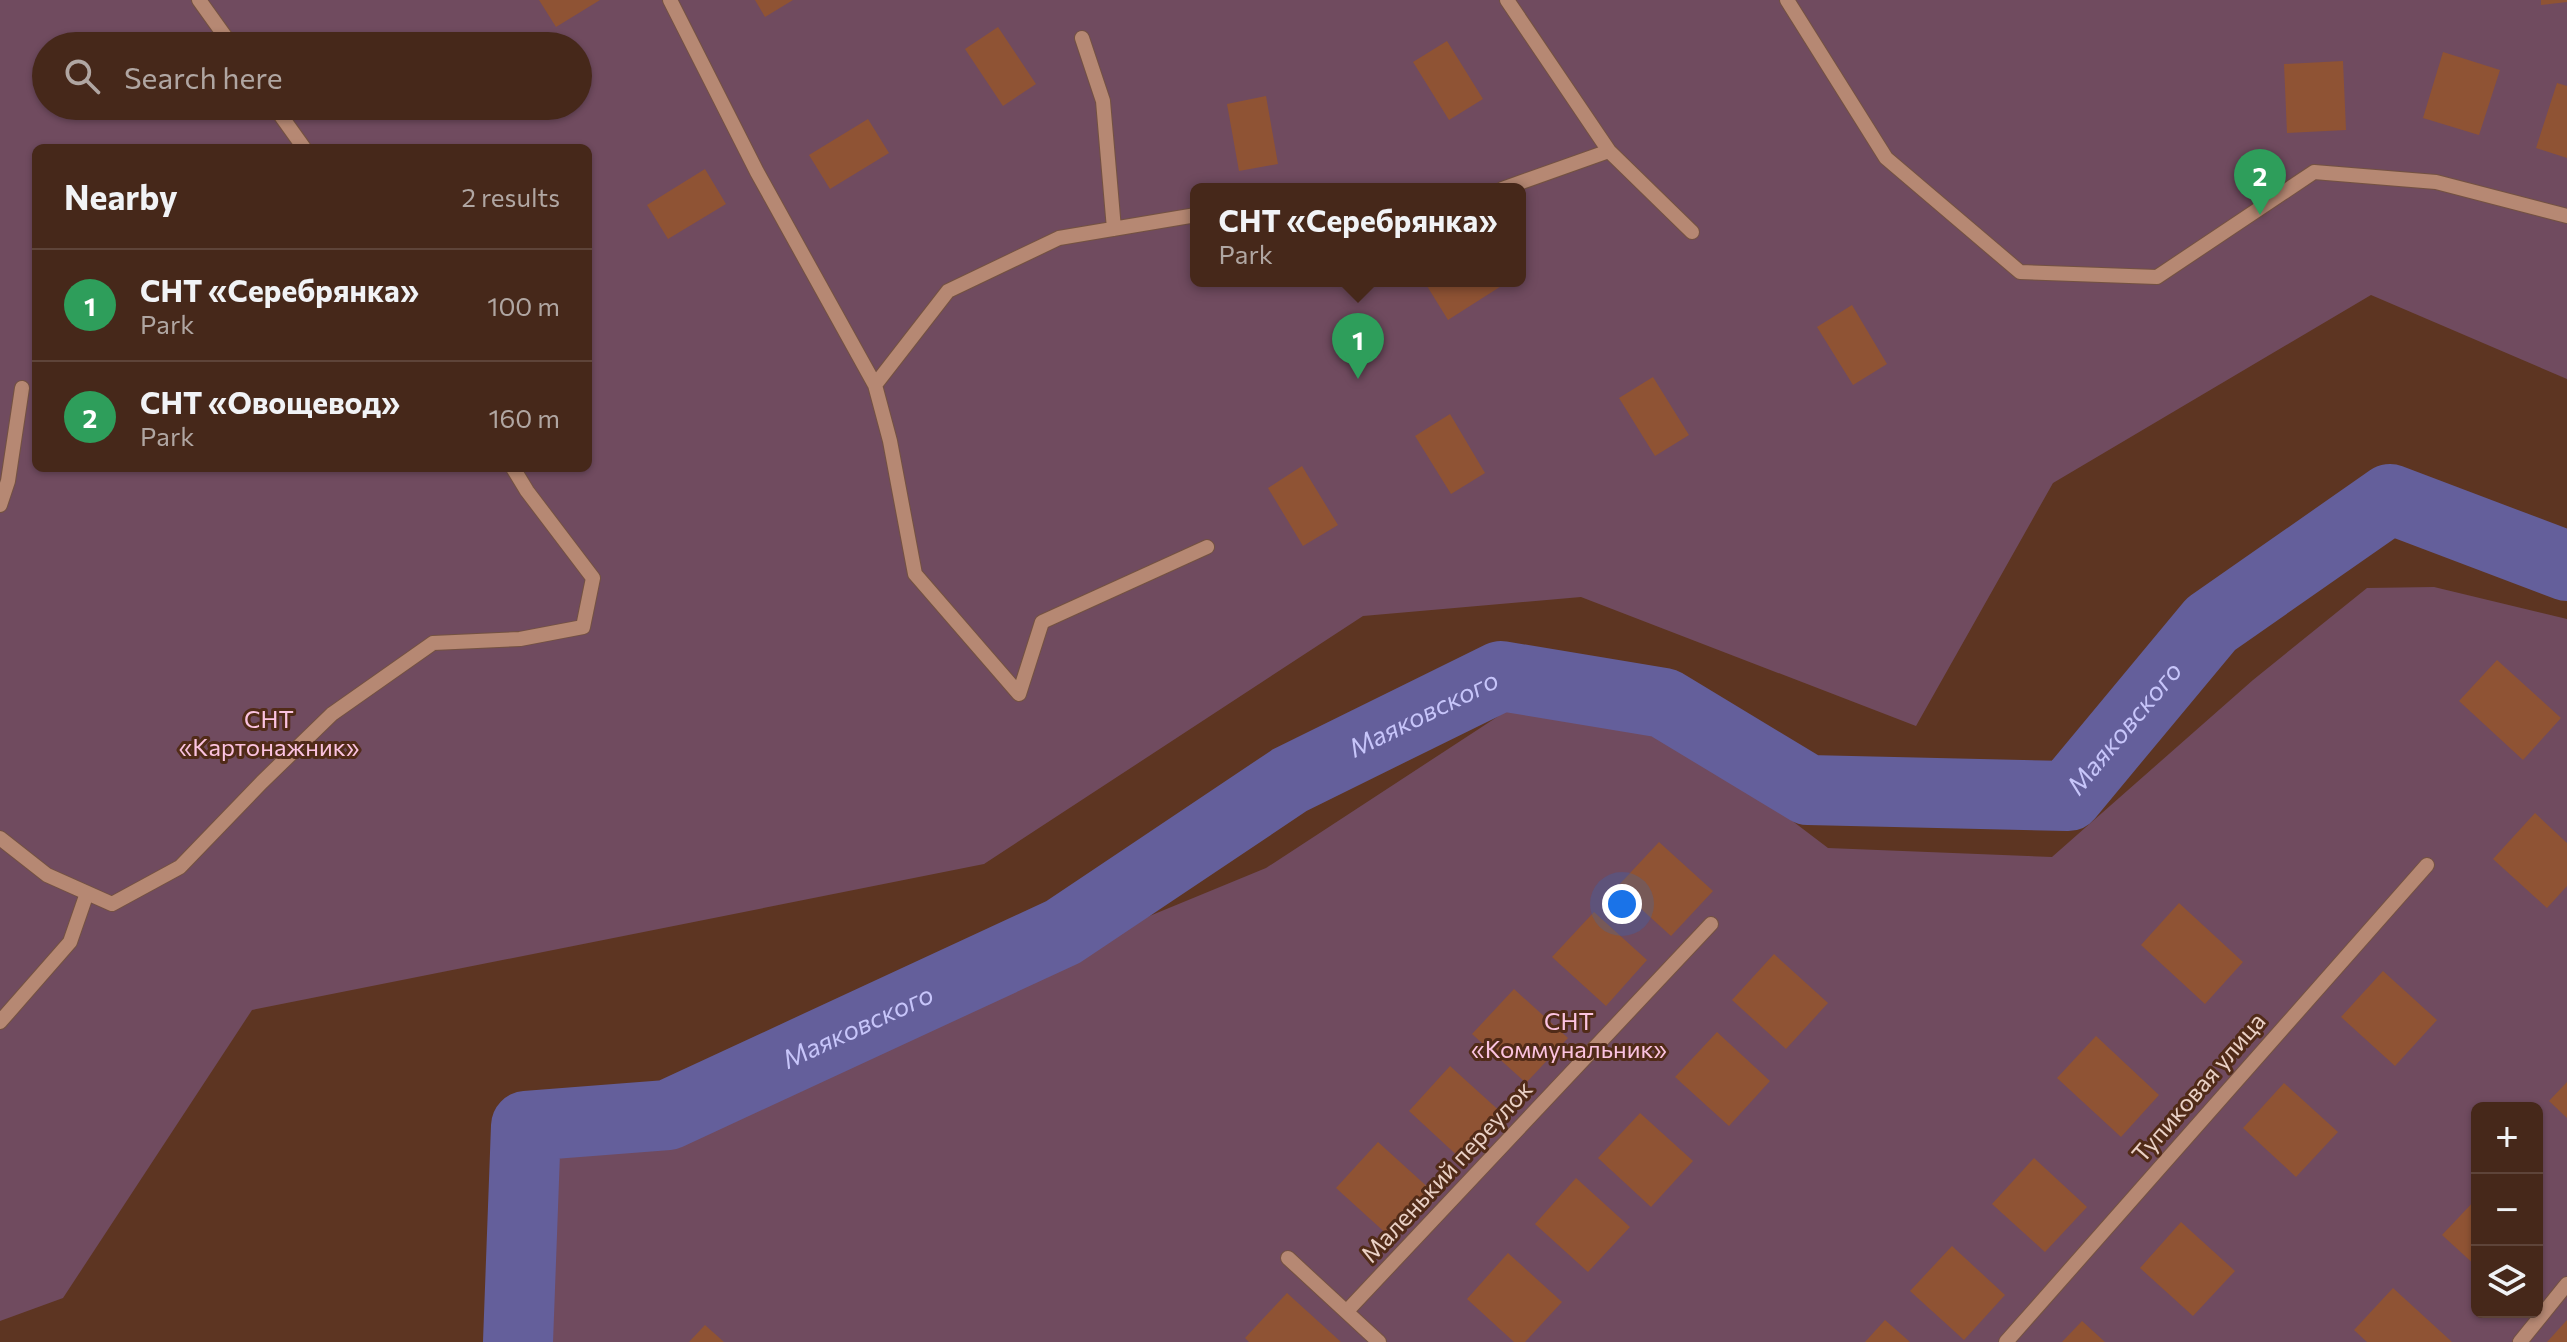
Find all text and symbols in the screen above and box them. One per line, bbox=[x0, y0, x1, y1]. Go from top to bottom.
search box bbox=[32, 32, 592, 120]
icon: search bbox=[60, 54, 104, 98]
text: Search here bbox=[124, 58, 283, 95]
pin: 2 bbox=[2234, 149, 2286, 215]
text: Nearby bbox=[64, 175, 178, 217]
text: 2 results bbox=[462, 181, 560, 212]
popup bbox=[1190, 183, 1526, 287]
text: СНТ «Серебрянка» bbox=[1218, 201, 1498, 238]
text: Park bbox=[1218, 238, 1273, 269]
text: СНТ «Серебрянка» bbox=[140, 271, 419, 308]
text: 1 bbox=[84, 290, 96, 321]
text: 100 m bbox=[487, 290, 560, 321]
text: Park bbox=[140, 308, 194, 339]
pin: 1 bbox=[1332, 313, 1384, 379]
text: СНТ «Овощевод» bbox=[140, 383, 400, 420]
text: 2 bbox=[83, 402, 97, 433]
text: 160 m bbox=[488, 402, 560, 433]
text: Park bbox=[140, 420, 194, 451]
water label: Маяковского bbox=[2059, 655, 2187, 800]
water label: Маяковского bbox=[1343, 663, 1503, 763]
park label: СНТ «Картонажник» bbox=[179, 704, 359, 761]
your location bbox=[1602, 884, 1642, 924]
water label: Маяковского bbox=[777, 977, 938, 1074]
park label: СНТ «Коммунальник» bbox=[1471, 1006, 1667, 1063]
street label: Тупиковая улица bbox=[2125, 1006, 2271, 1168]
street label: Маленький переулок bbox=[1354, 1074, 1538, 1268]
map controls bbox=[2471, 1102, 2543, 1318]
button: + bbox=[2471, 1102, 2543, 1174]
button: − bbox=[2471, 1174, 2543, 1246]
button: layers bbox=[2471, 1246, 2543, 1318]

